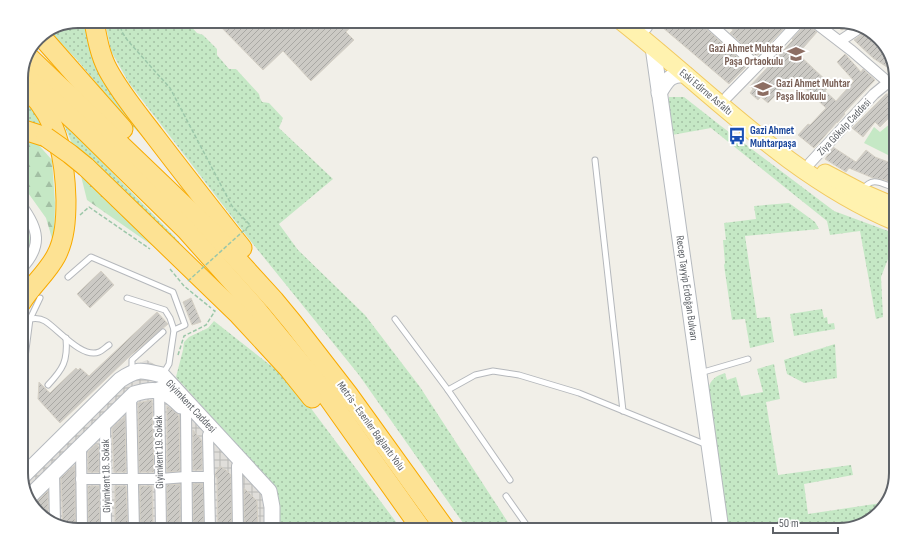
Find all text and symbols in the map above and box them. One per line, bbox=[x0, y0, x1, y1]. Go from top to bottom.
place label: Gazi Ahmet Muhtar Paşa Ortaokulu bbox=[709, 42, 784, 68]
school or university icon: Gazi Ahmet Muhtar Paşa Ortaokulu bbox=[786, 44, 806, 64]
street label: Eski Edirne Asfaltı bbox=[677, 66, 735, 118]
place label: Gazi Ahmet Muhtar Paşa İlkokulu bbox=[776, 77, 851, 103]
school or university icon: Gazi Ahmet Muhtar Paşa İlkokulu bbox=[753, 79, 773, 99]
street label: Ziya Gökalp Caddesi bbox=[815, 96, 873, 158]
place label: Gazi Ahmet Muhtarpaşa bbox=[750, 124, 797, 150]
bus stop icon: Gazi Ahmet Muhtarpaşa bbox=[727, 126, 747, 146]
street label: Recep Tayyip Erdoğan Bulvarı bbox=[673, 235, 701, 341]
street label: Giyimkent Caddesi bbox=[163, 377, 219, 435]
street label: Metris - Esenler Bağlantı Yolu bbox=[334, 379, 408, 473]
street label: Giyimkent 19. Sokak bbox=[152, 414, 166, 489]
street label: Giyimkent 18. Sokak bbox=[99, 438, 113, 513]
scale bar bbox=[773, 509, 838, 535]
text: 50 m bbox=[779, 516, 799, 531]

